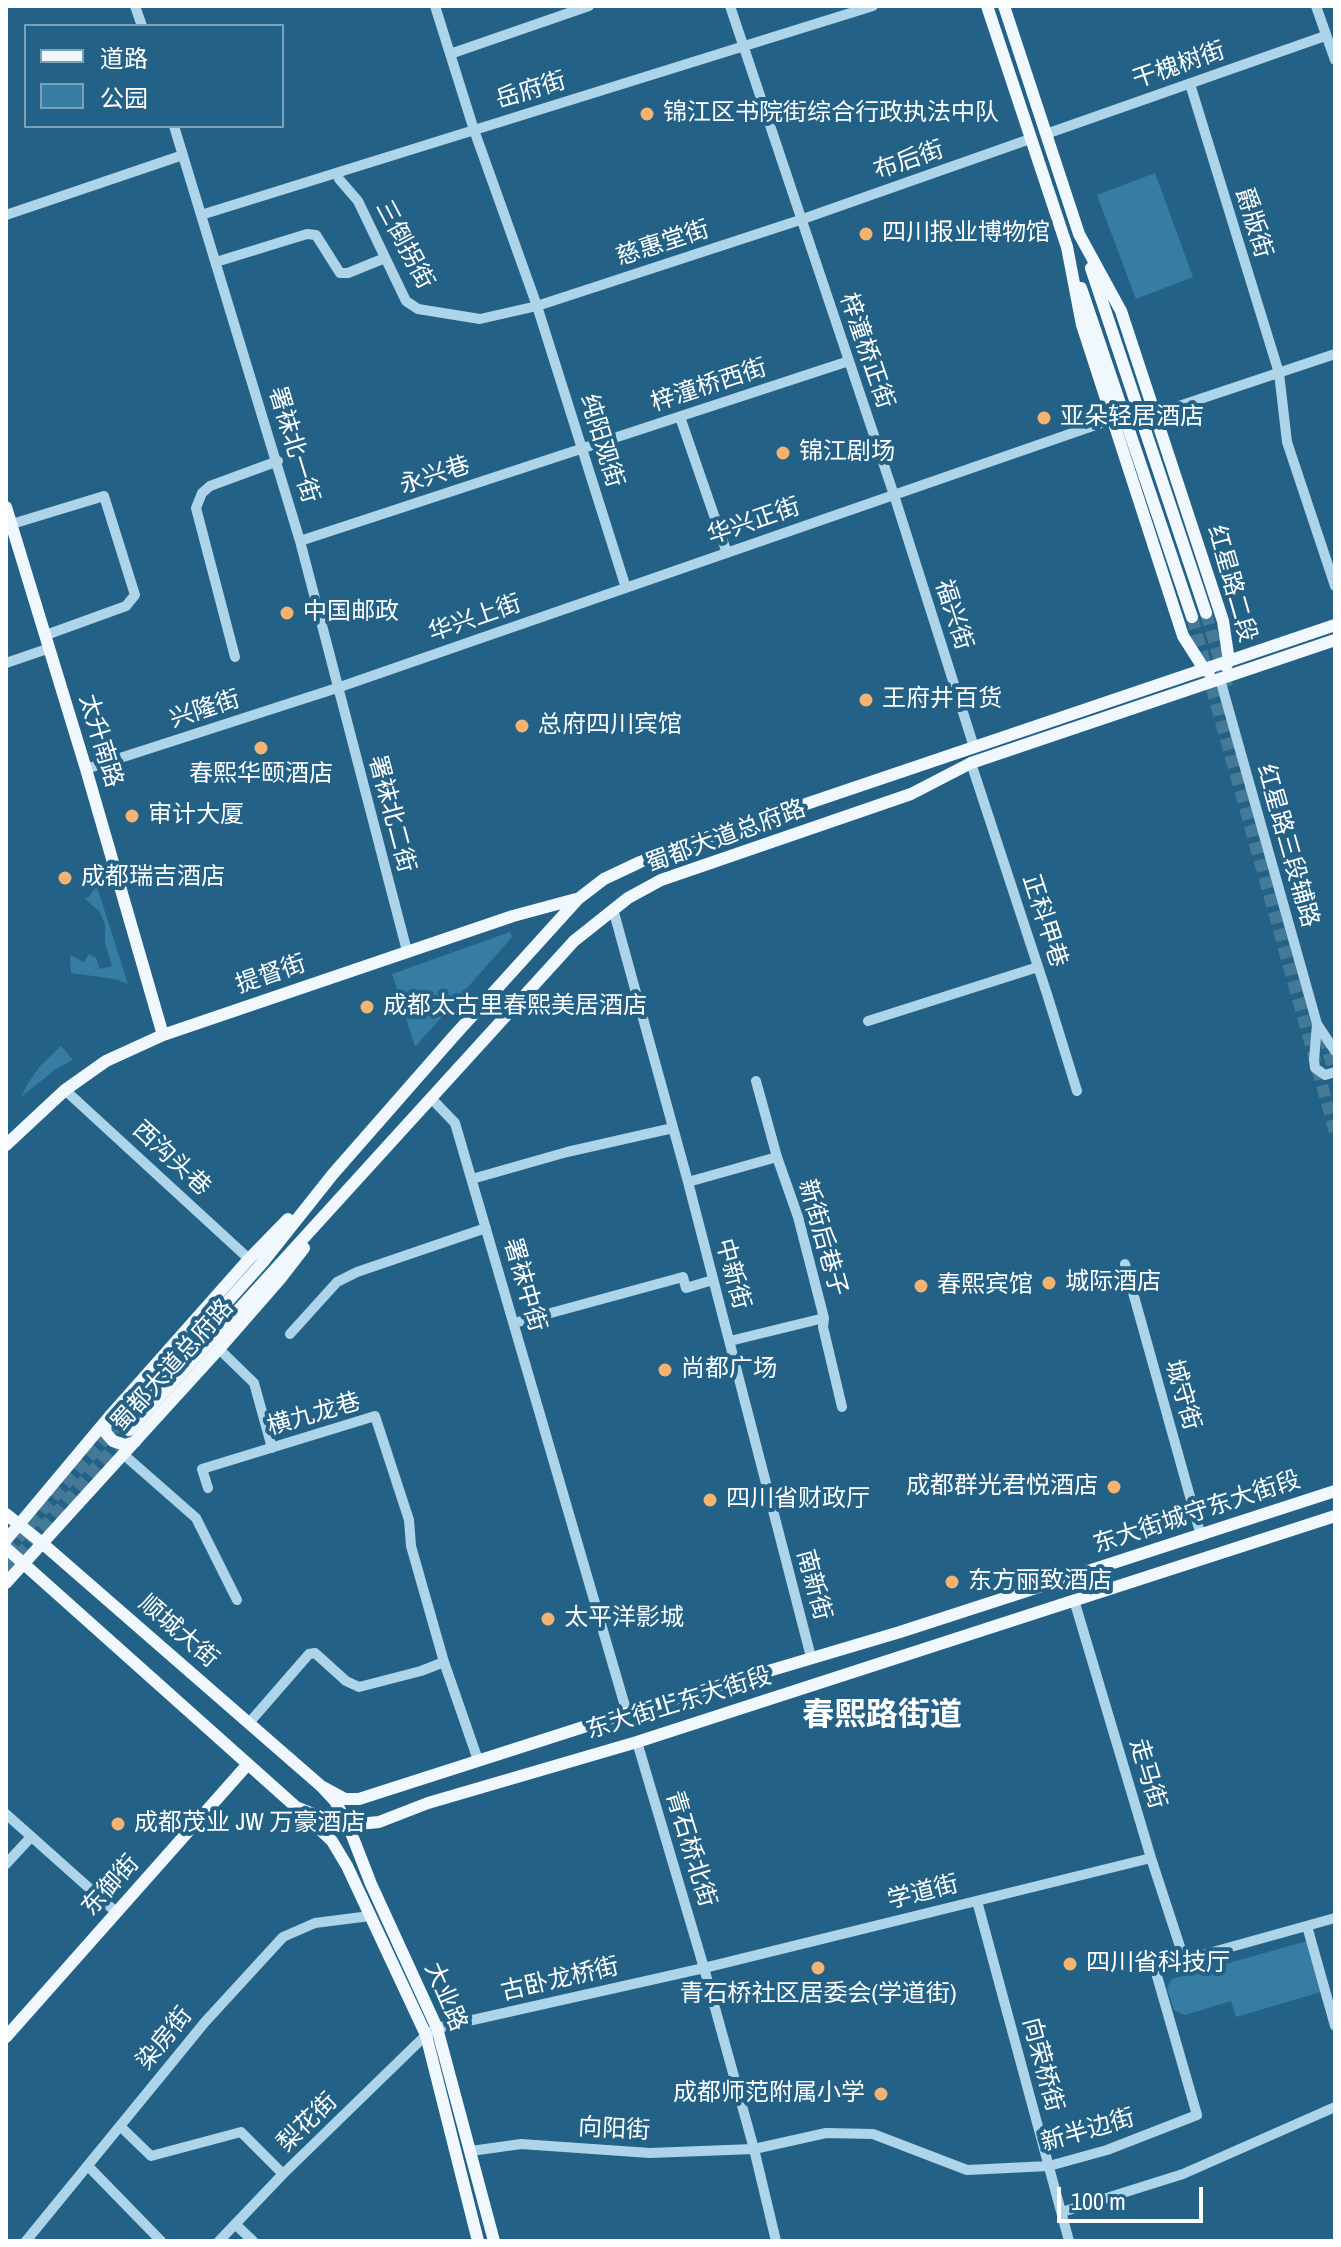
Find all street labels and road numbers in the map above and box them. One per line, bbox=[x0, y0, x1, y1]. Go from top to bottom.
street label: 干槐树街 bbox=[1129, 37, 1229, 95]
street label: 岳府街 bbox=[492, 67, 570, 115]
street label: 布后街 bbox=[870, 136, 948, 186]
street label: 爵版街 bbox=[1229, 184, 1277, 262]
street label: 三倒拐街 bbox=[369, 196, 439, 294]
street label: 慈惠堂街 bbox=[613, 215, 713, 273]
street label: 梓潼桥正街 bbox=[833, 290, 899, 412]
street label: 梓潼桥西街 bbox=[647, 354, 771, 418]
street label: 署袜北一街 bbox=[262, 383, 324, 507]
street label: 纯阳观街 bbox=[573, 391, 629, 491]
street label: 永兴巷 bbox=[396, 451, 474, 501]
street label: 华兴正街 bbox=[704, 493, 804, 551]
street label: 红星路二段 bbox=[1201, 522, 1261, 646]
street label: 福兴街 bbox=[928, 576, 978, 654]
street label: 华兴上街 bbox=[425, 590, 525, 648]
street label: 兴隆街 bbox=[166, 685, 244, 735]
street label: 太升南路 bbox=[72, 691, 128, 791]
street label: 署袜北二街 bbox=[362, 752, 420, 876]
street label: 红星路三段辅路 bbox=[1250, 761, 1324, 931]
street label: 蜀都大道总府路 bbox=[642, 795, 810, 879]
street label: 正科甲巷 bbox=[1015, 871, 1073, 971]
street label: 提督街 bbox=[232, 950, 310, 1000]
street label: 西沟头巷 bbox=[126, 1116, 216, 1202]
street label: 新街后巷子 bbox=[792, 1176, 852, 1300]
street label: 署袜中街 bbox=[497, 1235, 551, 1335]
street label: 中新街 bbox=[709, 1235, 755, 1313]
street label: 蜀都大道总府路 bbox=[106, 1294, 240, 1438]
street label: 城守街 bbox=[1158, 1356, 1206, 1434]
street label: 横九龙巷 bbox=[264, 1388, 364, 1442]
street label: 东大街城守东大街段 bbox=[1090, 1466, 1304, 1560]
street label: 南新街 bbox=[790, 1546, 836, 1624]
street label: 顺城大街 bbox=[132, 1590, 224, 1674]
street label: 东大街上东大街段 bbox=[583, 1662, 775, 1746]
street label: 走马街 bbox=[1123, 1735, 1171, 1813]
street label: 青石桥北街 bbox=[659, 1787, 721, 1911]
street label: 东御街 bbox=[76, 1850, 146, 1922]
street label: 学道街 bbox=[885, 1870, 961, 1916]
street label: 古卧龙桥街 bbox=[498, 1952, 622, 2008]
street label: 大业路 bbox=[418, 1958, 472, 2036]
street label: 染房街 bbox=[131, 2002, 199, 2076]
street label: 向荣桥街 bbox=[1016, 2015, 1068, 2115]
street label: 梨花街 bbox=[272, 2088, 344, 2158]
street label: 新半边街 bbox=[1038, 2104, 1138, 2158]
street label: 向阳街 bbox=[577, 2114, 651, 2146]

